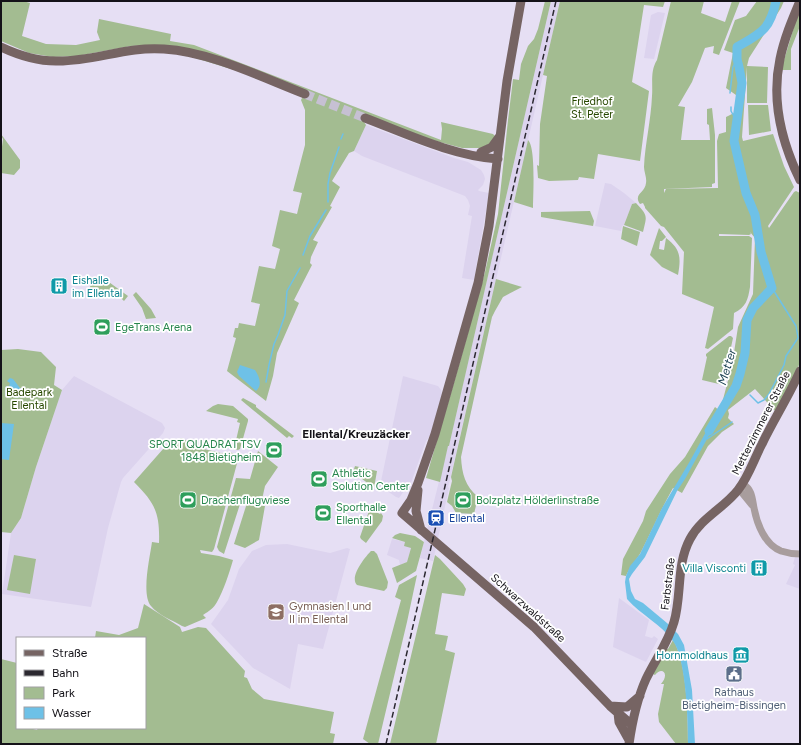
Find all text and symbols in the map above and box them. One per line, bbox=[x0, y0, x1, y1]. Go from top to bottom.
park label: Friedhof St. Peter bbox=[571, 95, 614, 121]
place label: Eishalle im Ellental bbox=[72, 274, 122, 300]
building icon: Eishalle im Ellental bbox=[49, 276, 69, 296]
sports icon: EgeTrans Arena bbox=[92, 317, 112, 337]
place label: EgeTrans Arena bbox=[115, 321, 192, 334]
water label: Metter bbox=[715, 347, 739, 387]
street label: Metterzimmerer Straße bbox=[729, 369, 793, 477]
park label: Badepark Ellental bbox=[6, 386, 53, 412]
district label: Ellental/Kreuzäcker bbox=[302, 427, 410, 441]
place label: SPORT QUADRAT TSV 1848 Bietigheim bbox=[149, 438, 261, 464]
sports icon: SPORT QUADRAT TSV 1848 Bietigheim bbox=[264, 440, 284, 460]
place label: Athletic Solution Center bbox=[332, 467, 410, 493]
sports icon: Athletic Solution Center bbox=[309, 469, 329, 489]
sports icon: Drachenflugwiese bbox=[178, 490, 198, 510]
sports icon: Bolzplatz Hölderlinstraße bbox=[453, 490, 473, 510]
place label: Drachenflugwiese bbox=[201, 494, 290, 507]
place label: Bolzplatz Hölderlinstraße bbox=[476, 494, 599, 507]
place label: Sporthalle Ellental bbox=[336, 501, 386, 527]
sports icon: Sporthalle Ellental bbox=[313, 503, 333, 523]
station icon: Ellental bbox=[426, 508, 446, 528]
place label: Ellental bbox=[449, 512, 485, 525]
street label: Farbstraße bbox=[658, 557, 678, 611]
building icon: Villa Visconti bbox=[749, 558, 769, 578]
place label: Villa Visconti bbox=[682, 562, 746, 575]
street label: Schwarzwaldstraße bbox=[488, 571, 568, 645]
place label: Gymnasien I und II im Ellental bbox=[289, 600, 371, 626]
school or university icon: Gymnasien I und II im Ellental bbox=[266, 602, 286, 622]
legend bbox=[16, 637, 146, 729]
museum icon: Hornmoldhaus bbox=[731, 645, 751, 665]
text: Straße bbox=[52, 646, 88, 660]
place label: Hornmoldhaus bbox=[656, 649, 728, 662]
public building icon: Rathaus Bietigheim-Bissingen bbox=[724, 664, 744, 684]
text: Bahn bbox=[52, 666, 79, 680]
text: Park bbox=[52, 686, 75, 700]
place label: Rathaus Bietigheim-Bissingen bbox=[682, 686, 786, 712]
text: Wasser bbox=[52, 706, 91, 720]

